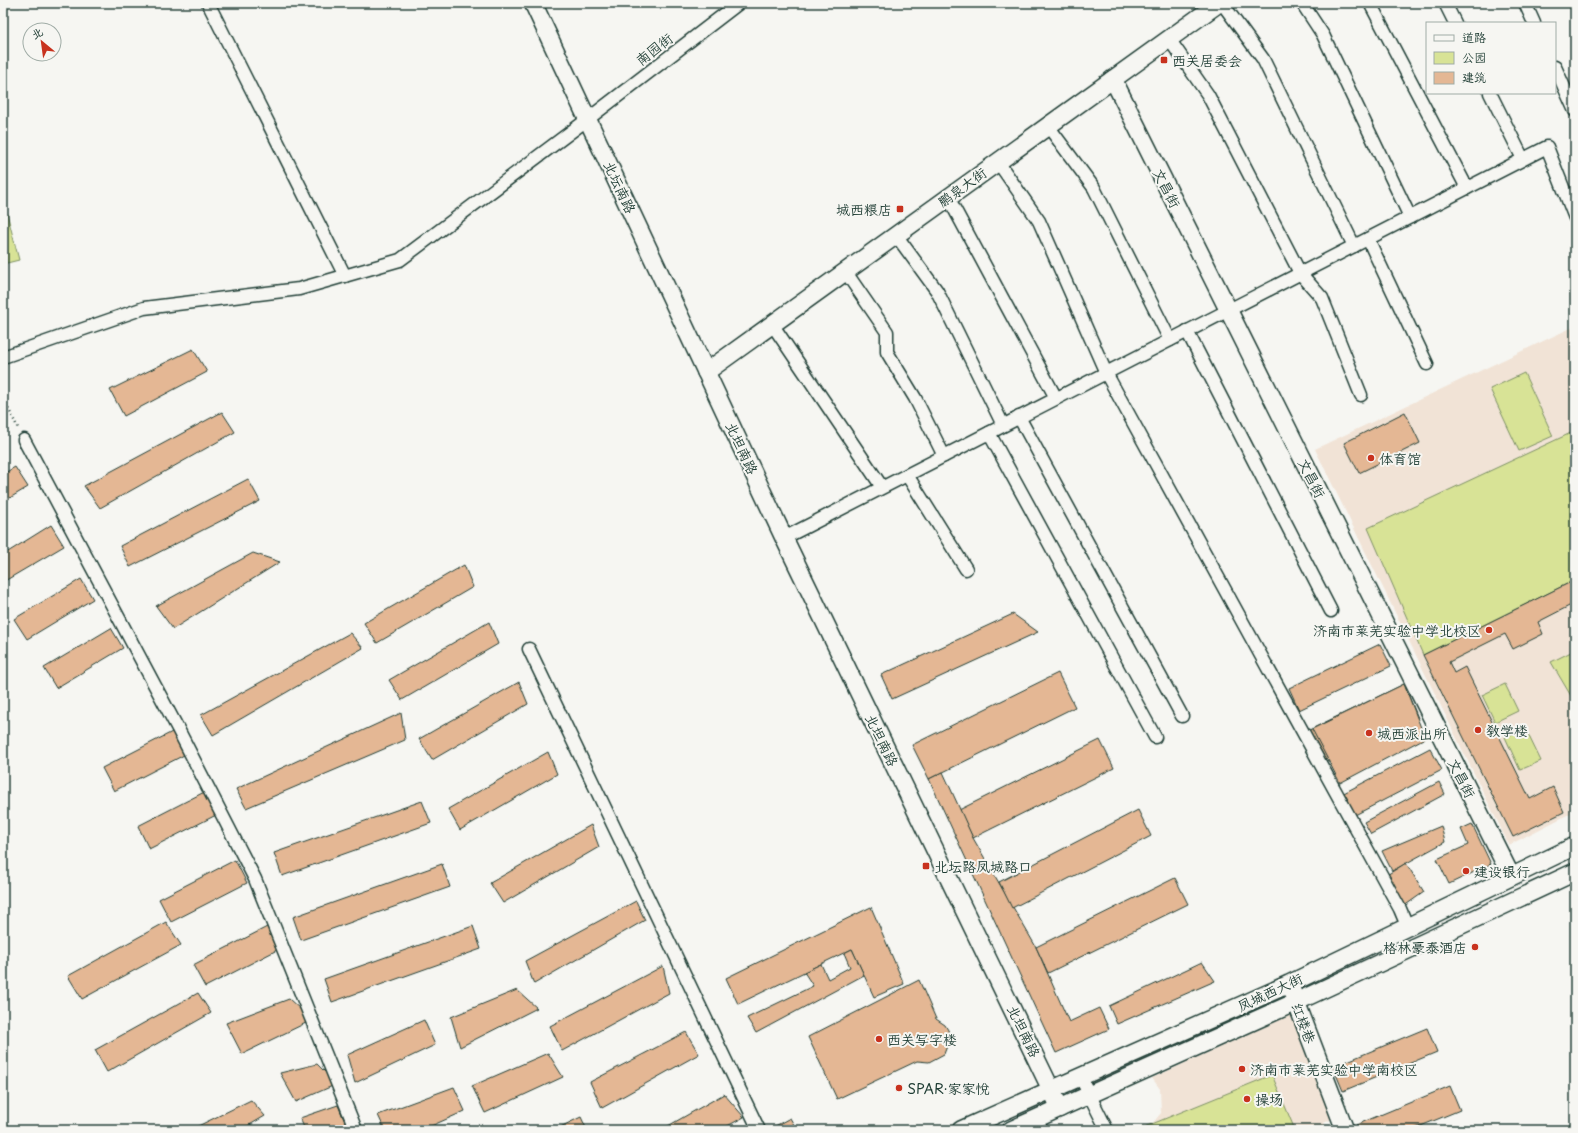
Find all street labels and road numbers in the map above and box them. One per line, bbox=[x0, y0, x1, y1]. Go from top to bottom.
street label: 南园街 bbox=[631, 28, 677, 70]
street label: 北坛南路 bbox=[599, 157, 641, 217]
street label: 鹏泉大街 bbox=[933, 162, 991, 212]
street label: 文昌街 bbox=[1148, 165, 1186, 211]
street label: 北坦南路 bbox=[721, 418, 763, 478]
street label: 文昌街 bbox=[1293, 455, 1331, 501]
street label: 北坦南路 bbox=[860, 710, 904, 770]
street label: 文昌街 bbox=[1443, 755, 1481, 801]
street label: 凤城西大街 bbox=[1234, 968, 1306, 1016]
street label: 红楼巷 bbox=[1287, 1000, 1322, 1047]
street label: 北坦南路 bbox=[1002, 1001, 1046, 1061]

